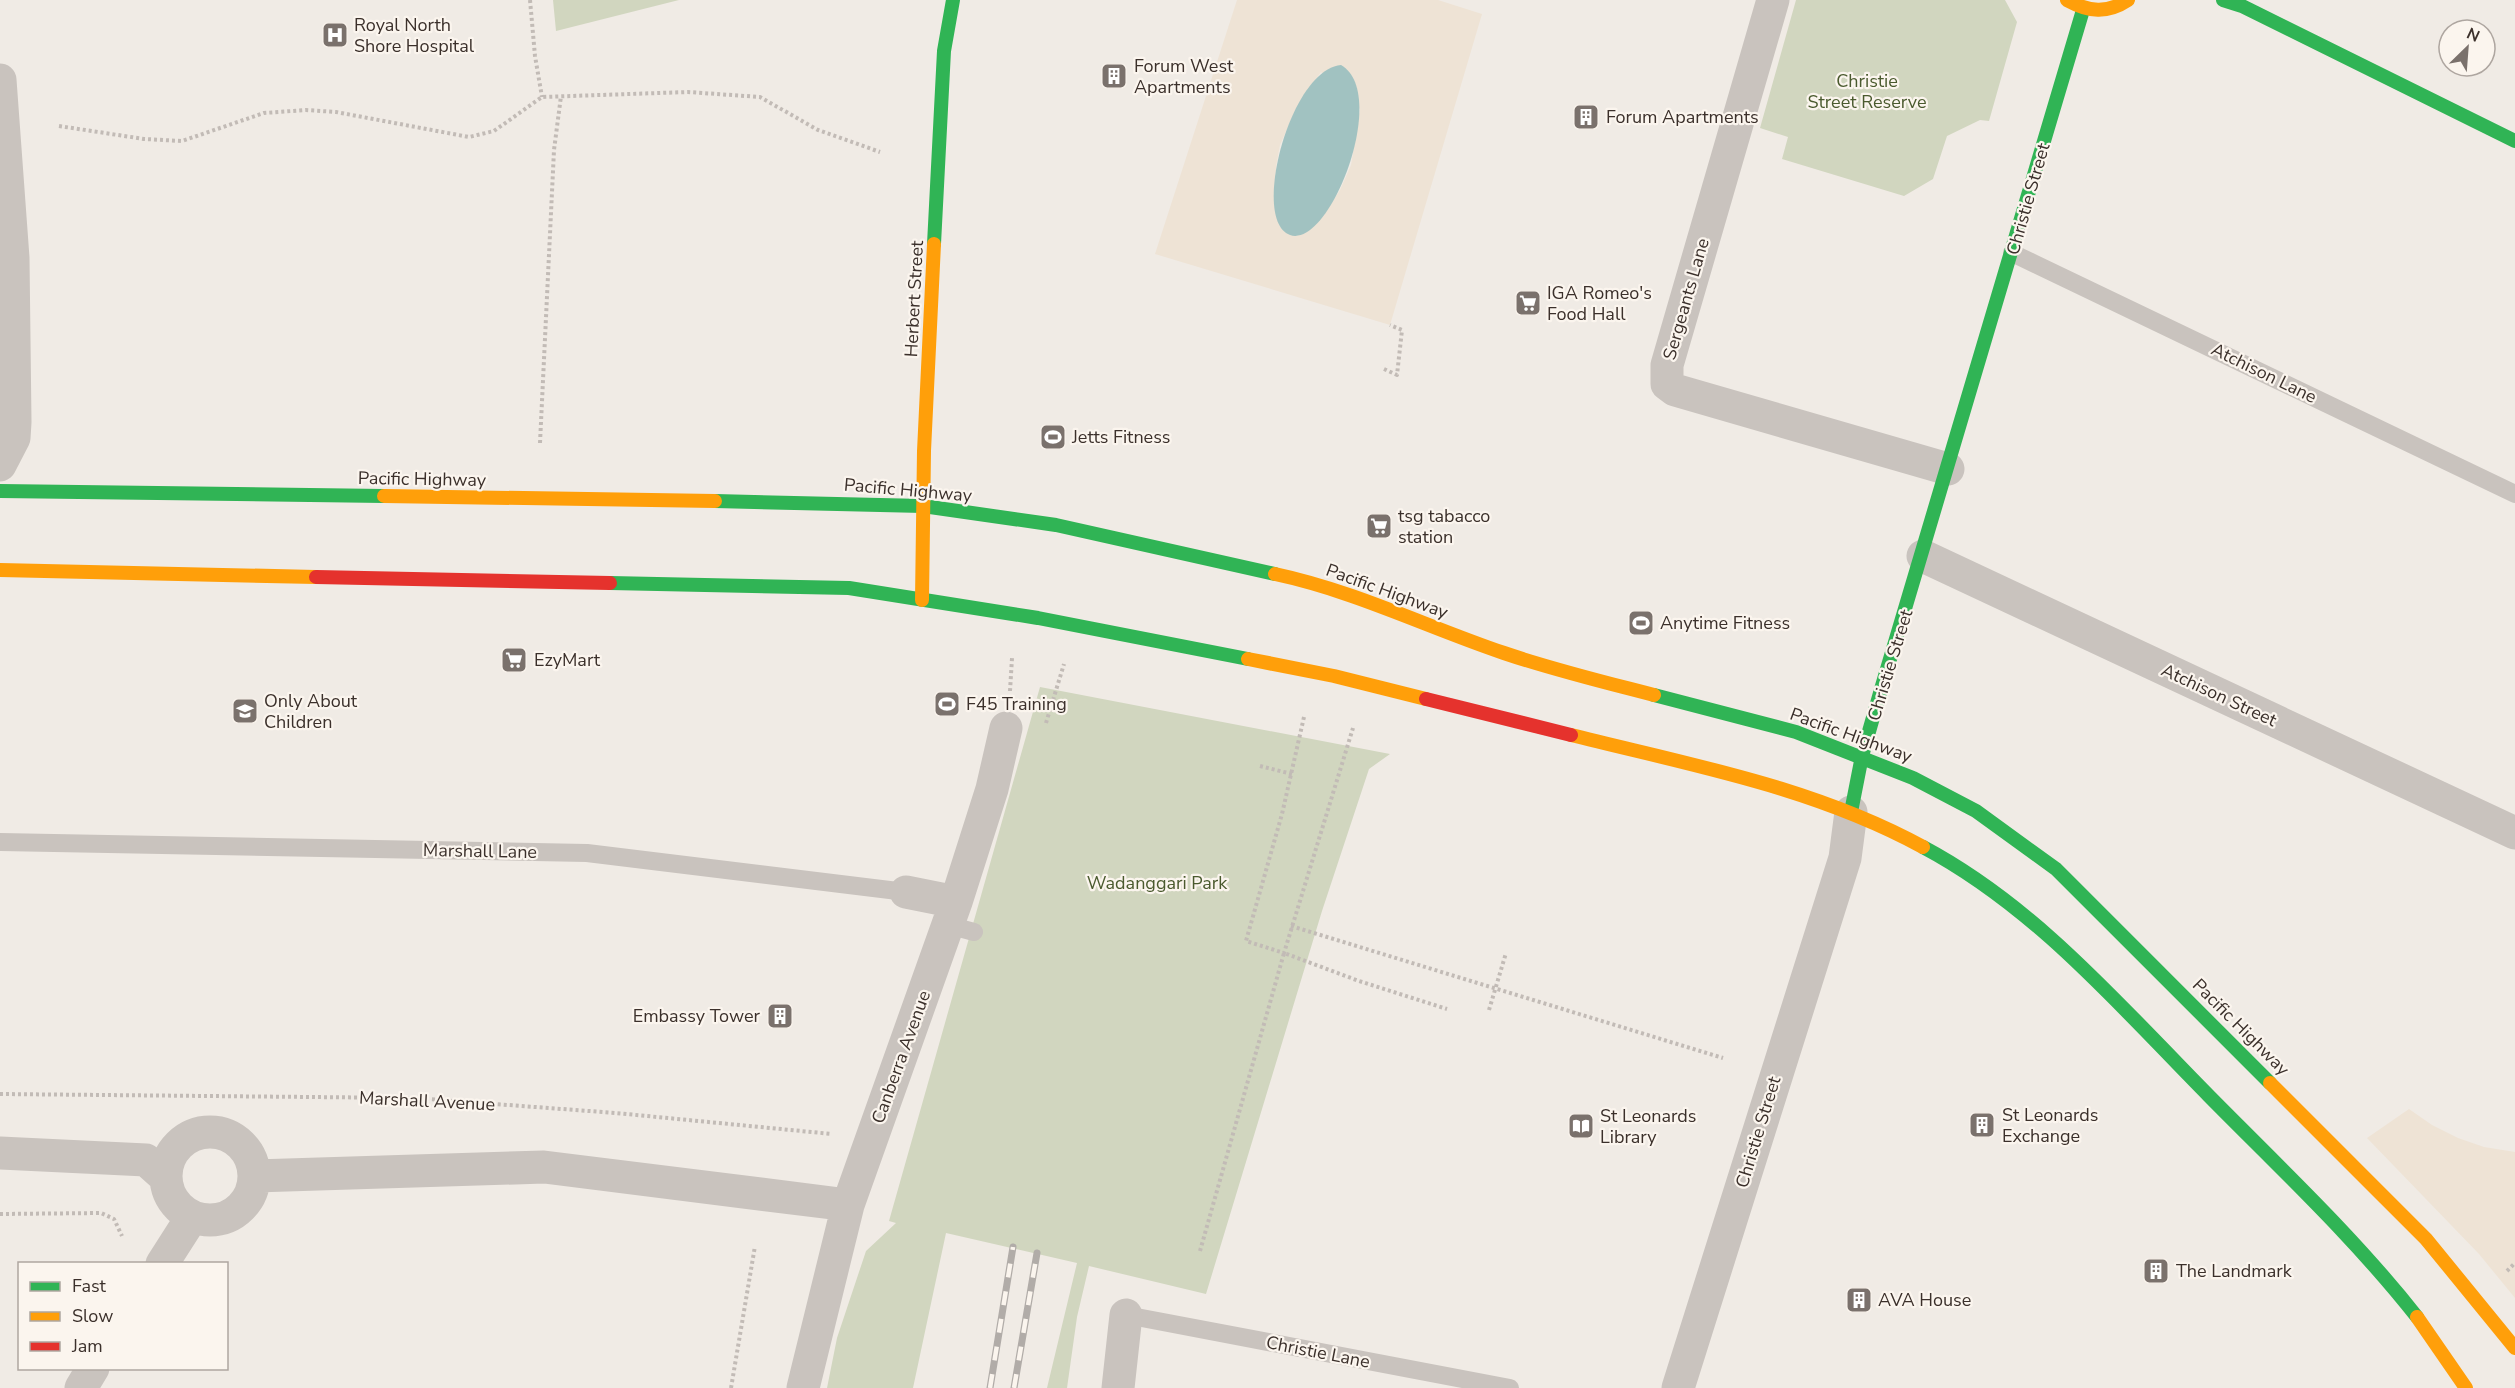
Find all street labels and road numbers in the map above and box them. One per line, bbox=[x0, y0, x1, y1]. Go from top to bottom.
street label: Christie Street bbox=[2001, 140, 2056, 258]
street label: Sergeants Lane bbox=[1657, 235, 1715, 363]
street label: Herbert Street bbox=[899, 239, 929, 358]
street label: Atchison Lane bbox=[2207, 337, 2321, 409]
street label: Pacific Highway bbox=[358, 466, 487, 492]
street label: Pacific Highway bbox=[843, 472, 974, 508]
street label: Pacific Highway bbox=[1323, 558, 1452, 624]
street label: Christie Street bbox=[1862, 606, 1919, 724]
street label: Atchison Street bbox=[2158, 658, 2281, 732]
street label: Pacific Highway bbox=[1787, 702, 1916, 768]
street label: Marshall Lane bbox=[423, 838, 537, 864]
street label: Pacific Highway bbox=[2187, 973, 2295, 1081]
street label: Canberra Avenue bbox=[866, 987, 936, 1127]
street label: Christie Street bbox=[1730, 1073, 1787, 1191]
street label: Marshall Avenue bbox=[358, 1085, 496, 1117]
street label: Christie Lane bbox=[1264, 1330, 1372, 1374]

